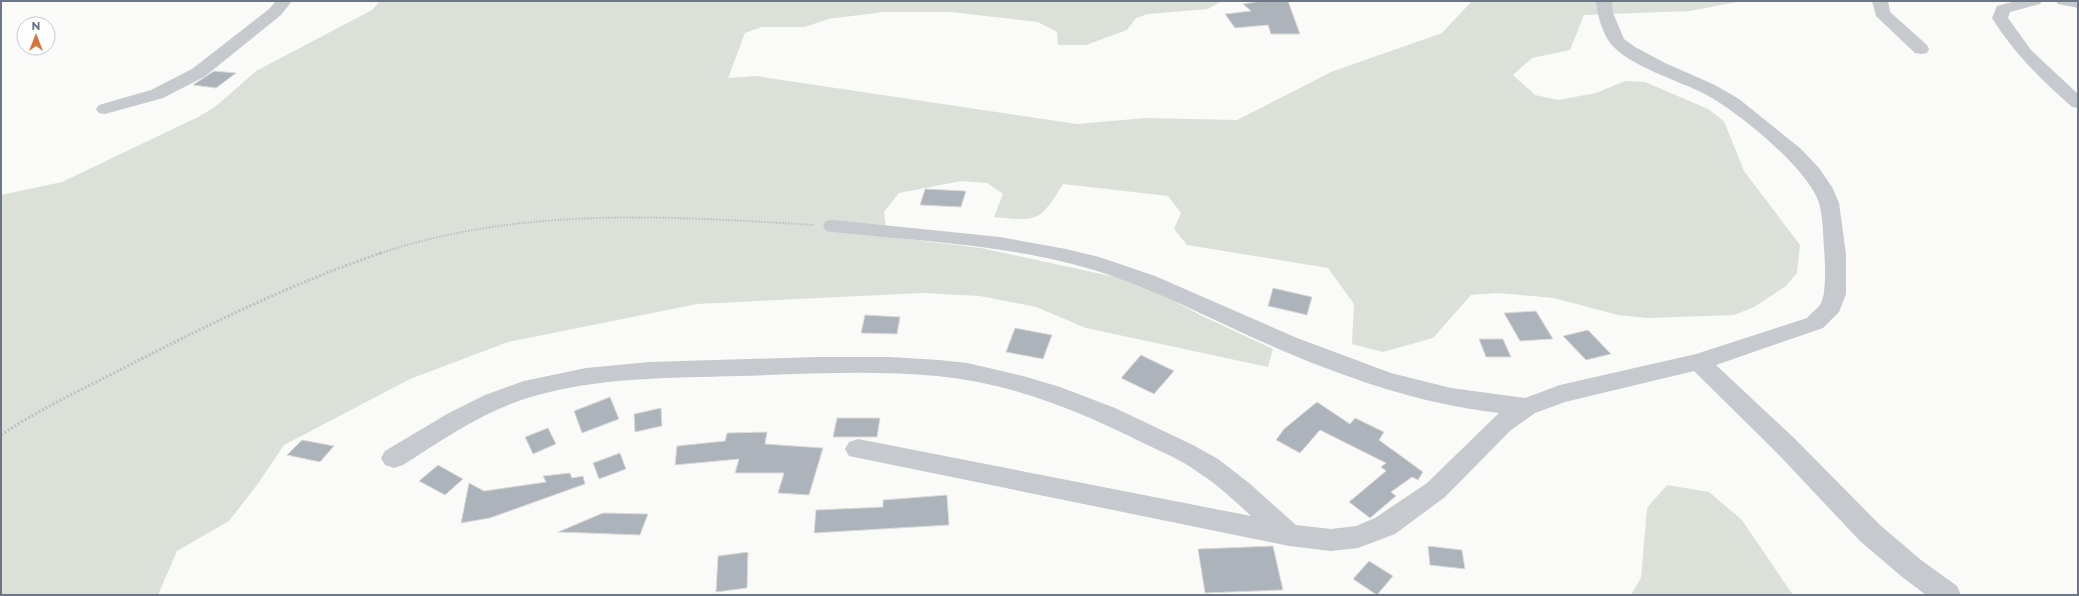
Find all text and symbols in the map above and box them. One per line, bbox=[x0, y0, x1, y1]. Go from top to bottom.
north arrow bbox=[16, 16, 56, 56]
text: N bbox=[32, 19, 40, 33]

